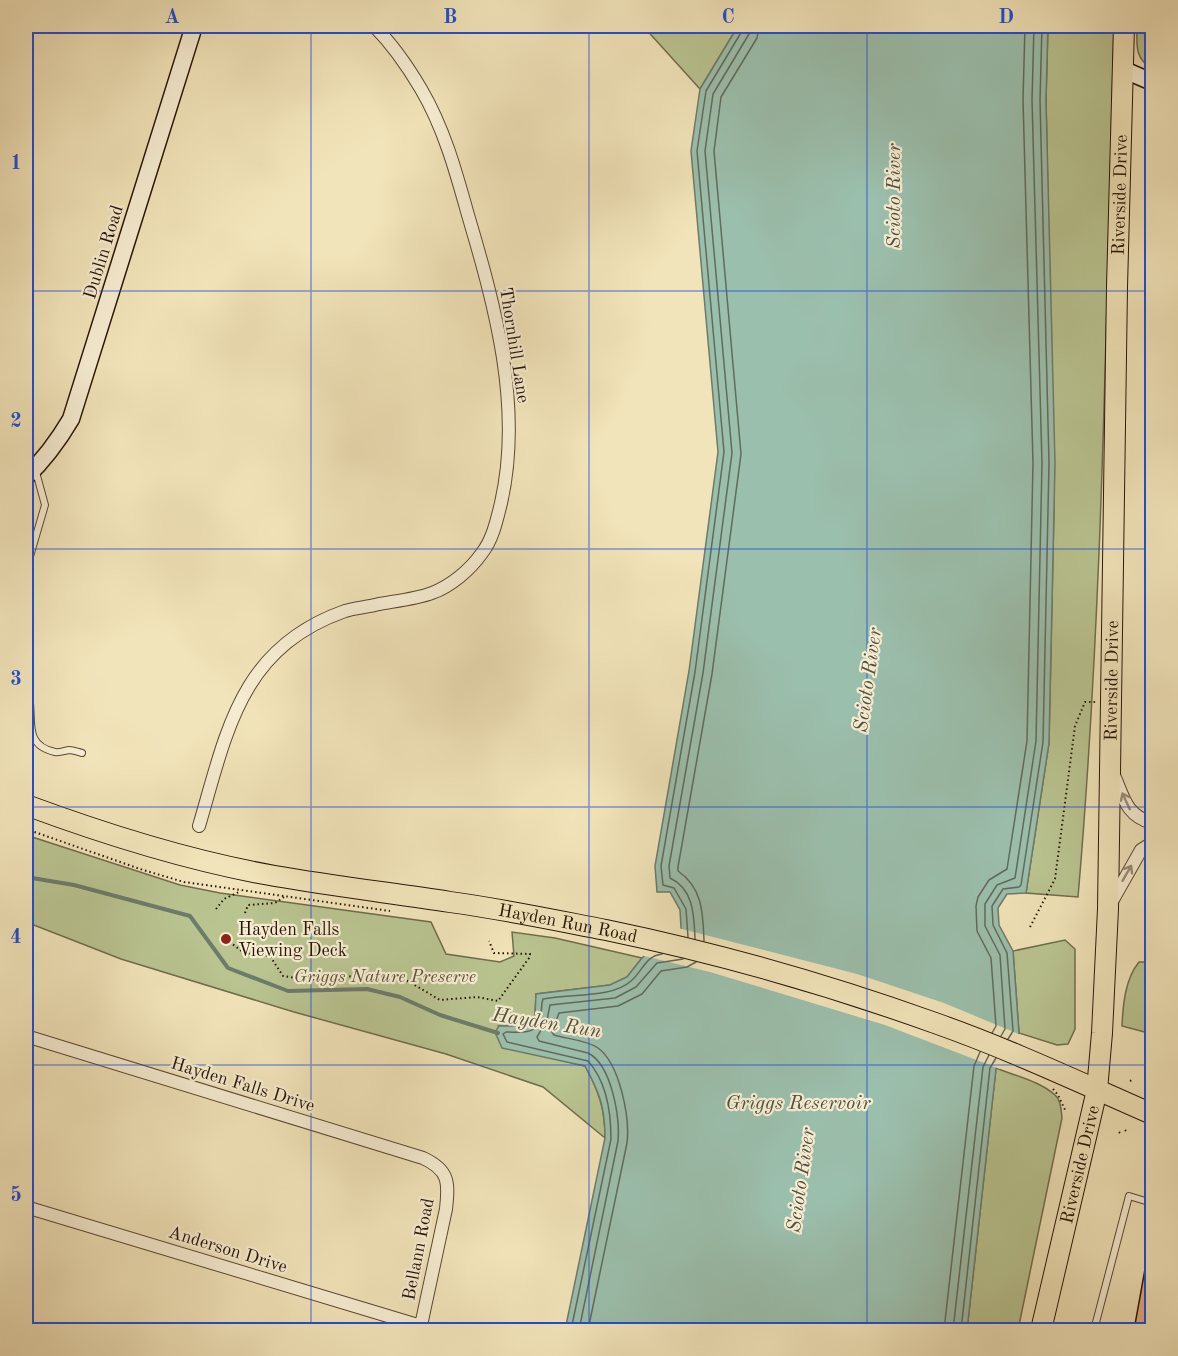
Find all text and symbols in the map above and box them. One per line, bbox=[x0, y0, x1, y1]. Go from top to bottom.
text: A bbox=[164, 8, 180, 28]
text: B bbox=[443, 8, 457, 28]
text: C bbox=[721, 8, 735, 28]
text: D bbox=[998, 8, 1014, 28]
street label: Riverside Drive bbox=[1110, 134, 1131, 256]
water label: Scioto River bbox=[885, 143, 905, 249]
text: 1 bbox=[10, 154, 22, 174]
street label: Dublin Road bbox=[81, 203, 127, 302]
street label: Thornhill Lane bbox=[496, 286, 532, 404]
text: 2 bbox=[10, 412, 22, 432]
street label: Riverside Drive bbox=[1102, 620, 1122, 741]
water label: Scioto River bbox=[852, 626, 886, 734]
text: 3 bbox=[10, 670, 22, 690]
one-way arrow bbox=[1119, 793, 1131, 811]
one-way arrow bbox=[1122, 865, 1134, 882]
street label: Hayden Run Road bbox=[497, 902, 639, 946]
place label: Hayden Falls Viewing Deck bbox=[238, 921, 347, 960]
text: 4 bbox=[10, 928, 22, 948]
marker: Hayden Falls Viewing Deck bbox=[219, 932, 233, 946]
park label: Griggs Nature Preserve bbox=[294, 968, 476, 986]
water label: Hayden Run bbox=[490, 1005, 603, 1042]
street label: Hayden Falls Drive bbox=[169, 1054, 317, 1115]
water label: Griggs Reservoir bbox=[725, 1094, 871, 1114]
street label: Riverside Drive bbox=[1058, 1104, 1103, 1226]
water label: Scioto River bbox=[785, 1126, 819, 1234]
text: 5 bbox=[10, 1185, 22, 1206]
street label: Bellann Road bbox=[400, 1196, 438, 1302]
street label: Anderson Drive bbox=[166, 1223, 289, 1277]

